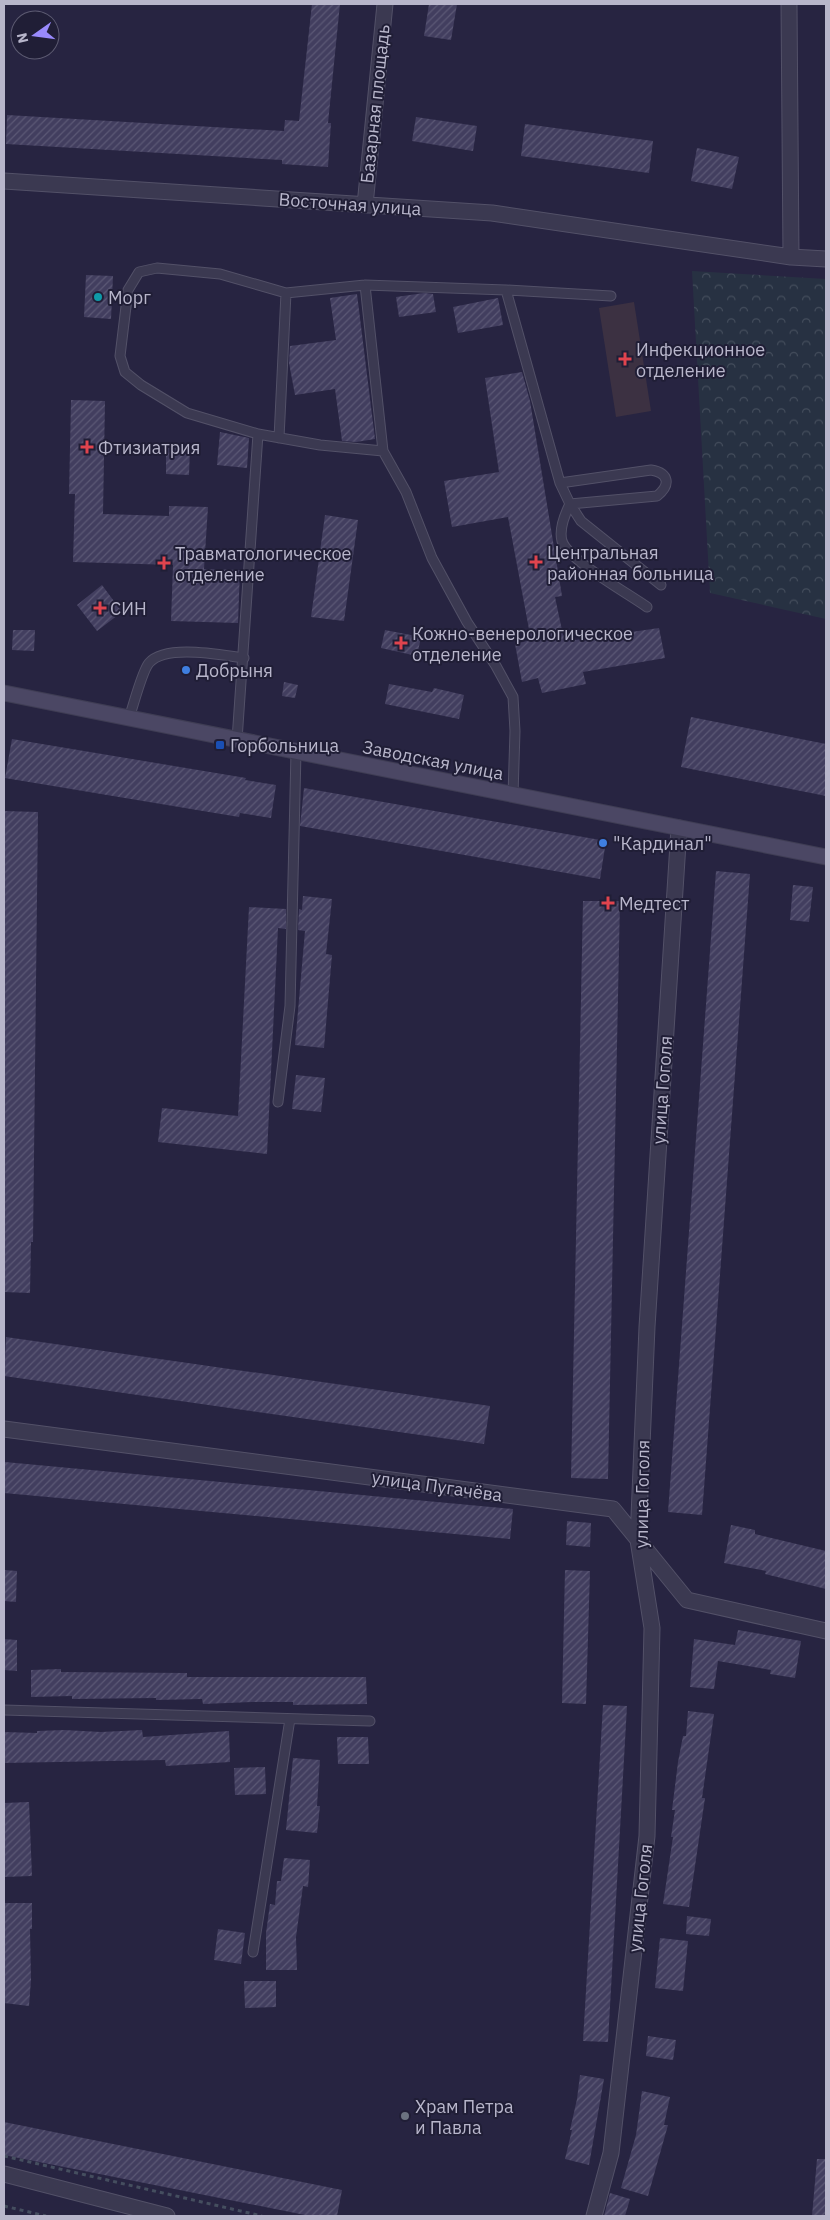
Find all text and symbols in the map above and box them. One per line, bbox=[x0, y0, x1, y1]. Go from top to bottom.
north arrow bbox=[10, 10, 60, 60]
street label: Базарная площадь bbox=[355, 23, 395, 185]
text: N bbox=[12, 31, 32, 45]
street label: Восточная улица bbox=[278, 188, 422, 220]
place label: Морг bbox=[108, 286, 151, 309]
marker: Морг bbox=[92, 291, 104, 303]
place label: Инфекционное отделение bbox=[636, 338, 765, 382]
marker: Инфекционное отделение bbox=[618, 352, 632, 366]
place label: Фтизиатрия bbox=[98, 436, 200, 459]
marker: Фтизиатрия bbox=[80, 440, 94, 454]
place label: Центральная районная больница bbox=[547, 541, 714, 585]
place label: Травматологическое отделение bbox=[175, 542, 352, 586]
marker: Центральная районная больница bbox=[529, 555, 543, 569]
marker: Травматологическое отделение bbox=[157, 556, 171, 570]
place label: СИН bbox=[110, 597, 147, 620]
marker: СИН bbox=[94, 602, 106, 614]
place label: Кожно-венерологическое отделение bbox=[412, 622, 633, 666]
marker: Кожно-венерологическое отделение bbox=[394, 636, 408, 650]
place label: Добрыня bbox=[196, 659, 273, 682]
marker: Добрыня bbox=[180, 664, 192, 676]
place label: Горбольница bbox=[230, 734, 339, 757]
street label: Заводская улица bbox=[360, 735, 506, 785]
marker: Горбольница bbox=[214, 739, 226, 751]
place label: "Кардинал" bbox=[613, 832, 712, 855]
marker: "Кардинал" bbox=[597, 837, 609, 849]
place label: Медтест bbox=[619, 892, 690, 915]
marker: Медтест bbox=[601, 896, 615, 910]
street label: улица Гоголя bbox=[647, 1035, 677, 1145]
street label: улица Гоголя bbox=[630, 1439, 654, 1549]
street label: улица Пугачёва bbox=[370, 1465, 504, 1507]
street label: улица Гоголя bbox=[623, 1843, 657, 1953]
place label: Храм Петра и Павла bbox=[415, 2095, 514, 2139]
marker: Храм Петра и Павла bbox=[399, 2110, 411, 2122]

